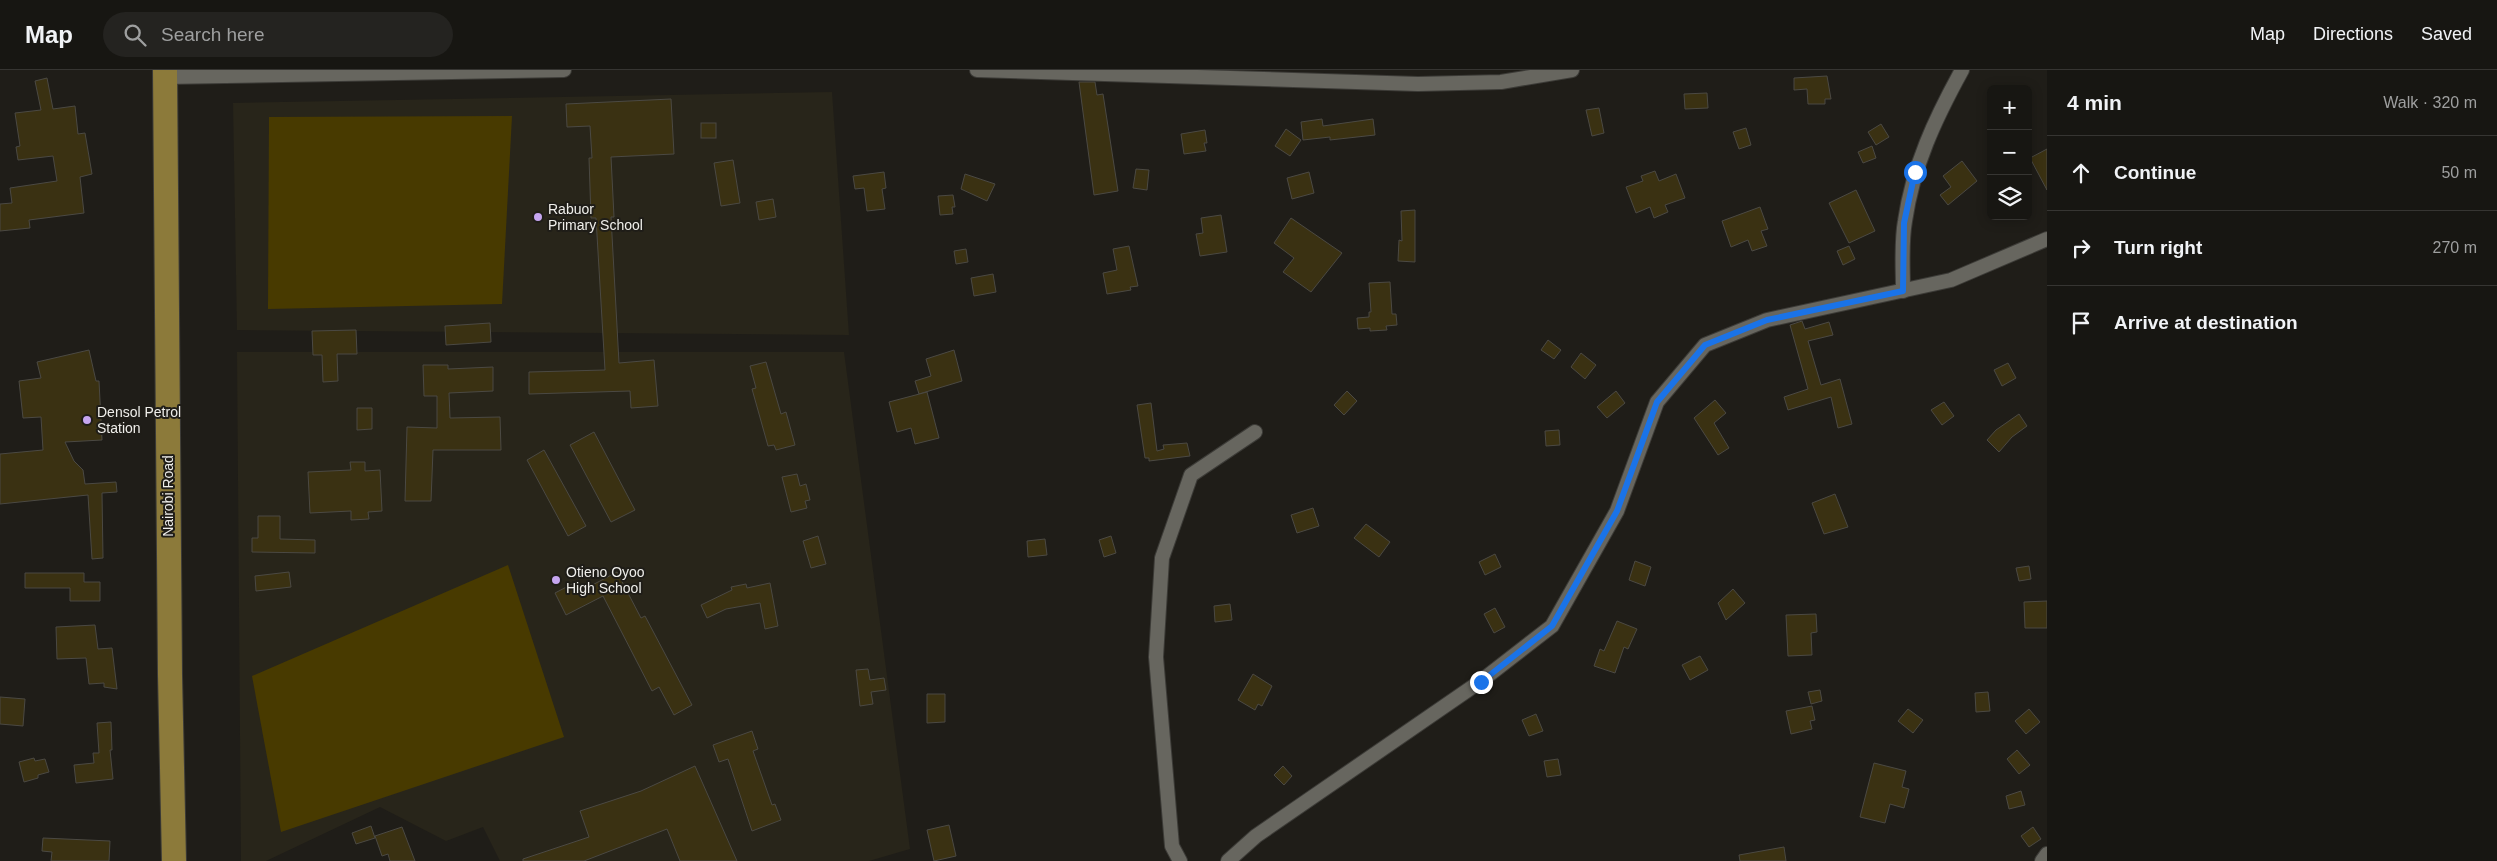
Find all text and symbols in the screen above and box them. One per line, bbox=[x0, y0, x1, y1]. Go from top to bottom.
search box bbox=[103, 12, 453, 57]
text: Map bbox=[25, 21, 73, 48]
icon: search bbox=[121, 21, 149, 49]
text: Search here bbox=[161, 24, 265, 45]
text: Map bbox=[2250, 24, 2285, 44]
text: Directions bbox=[2313, 24, 2393, 44]
text: Saved bbox=[2421, 24, 2472, 44]
map controls bbox=[1987, 85, 2032, 220]
button: + bbox=[1987, 85, 2032, 130]
text: 4 min bbox=[2067, 91, 2122, 114]
text: Walk · 320 m bbox=[2383, 94, 2477, 111]
button: − bbox=[1987, 130, 2032, 175]
icon: ahead bbox=[2067, 159, 2095, 187]
route start bbox=[1904, 161, 1927, 184]
text: Continue bbox=[2114, 162, 2196, 183]
text: 50 m bbox=[2441, 164, 2477, 181]
button: layers bbox=[1987, 175, 2032, 220]
place label: Rabuor Primary School bbox=[548, 201, 643, 233]
marker: Rabuor Primary School bbox=[532, 211, 544, 223]
icon: right bbox=[2067, 234, 2095, 262]
text: Turn right bbox=[2114, 237, 2202, 258]
text: 270 m bbox=[2433, 239, 2477, 256]
icon: arrive bbox=[2067, 309, 2095, 337]
text: Arrive at destination bbox=[2114, 312, 2298, 333]
place label: Densol Petrol Station bbox=[97, 404, 181, 436]
marker: Densol Petrol Station bbox=[81, 414, 93, 426]
street label: Nairobi Road bbox=[160, 455, 176, 537]
place label: Otieno Oyoo High School bbox=[566, 564, 645, 596]
marker: Otieno Oyoo High School bbox=[550, 574, 562, 586]
route end bbox=[1470, 671, 1493, 694]

